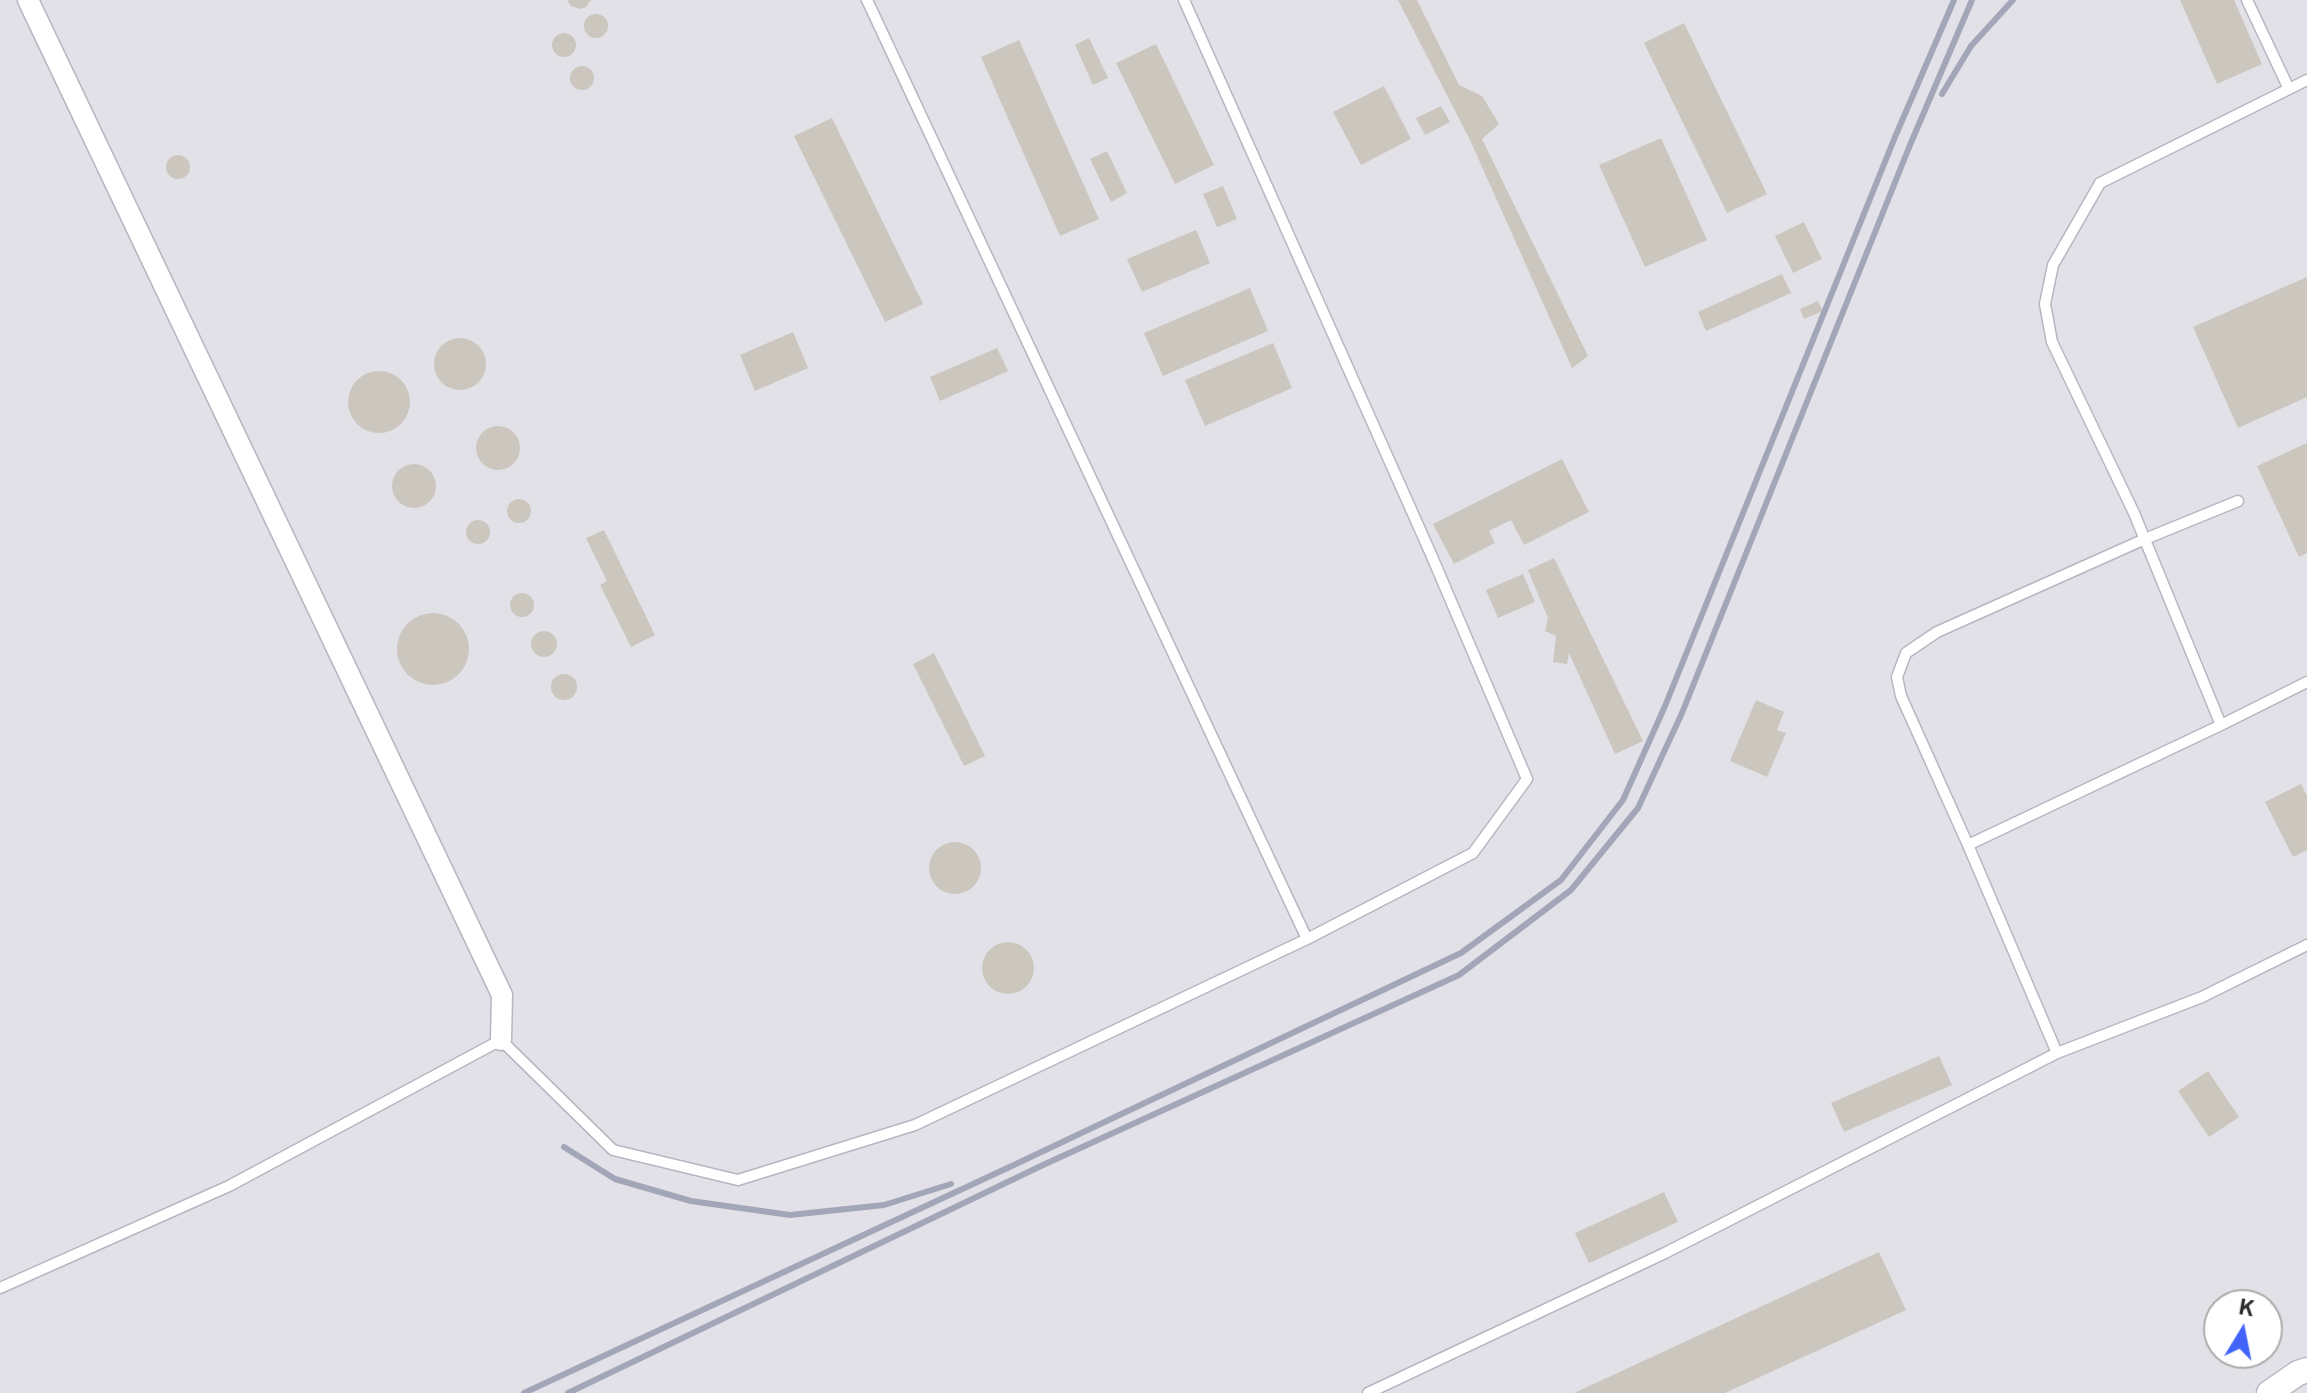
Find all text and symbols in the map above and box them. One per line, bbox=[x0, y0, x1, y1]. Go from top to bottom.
north arrow bbox=[2203, 1289, 2283, 1369]
text: K bbox=[2237, 1293, 2257, 1322]

